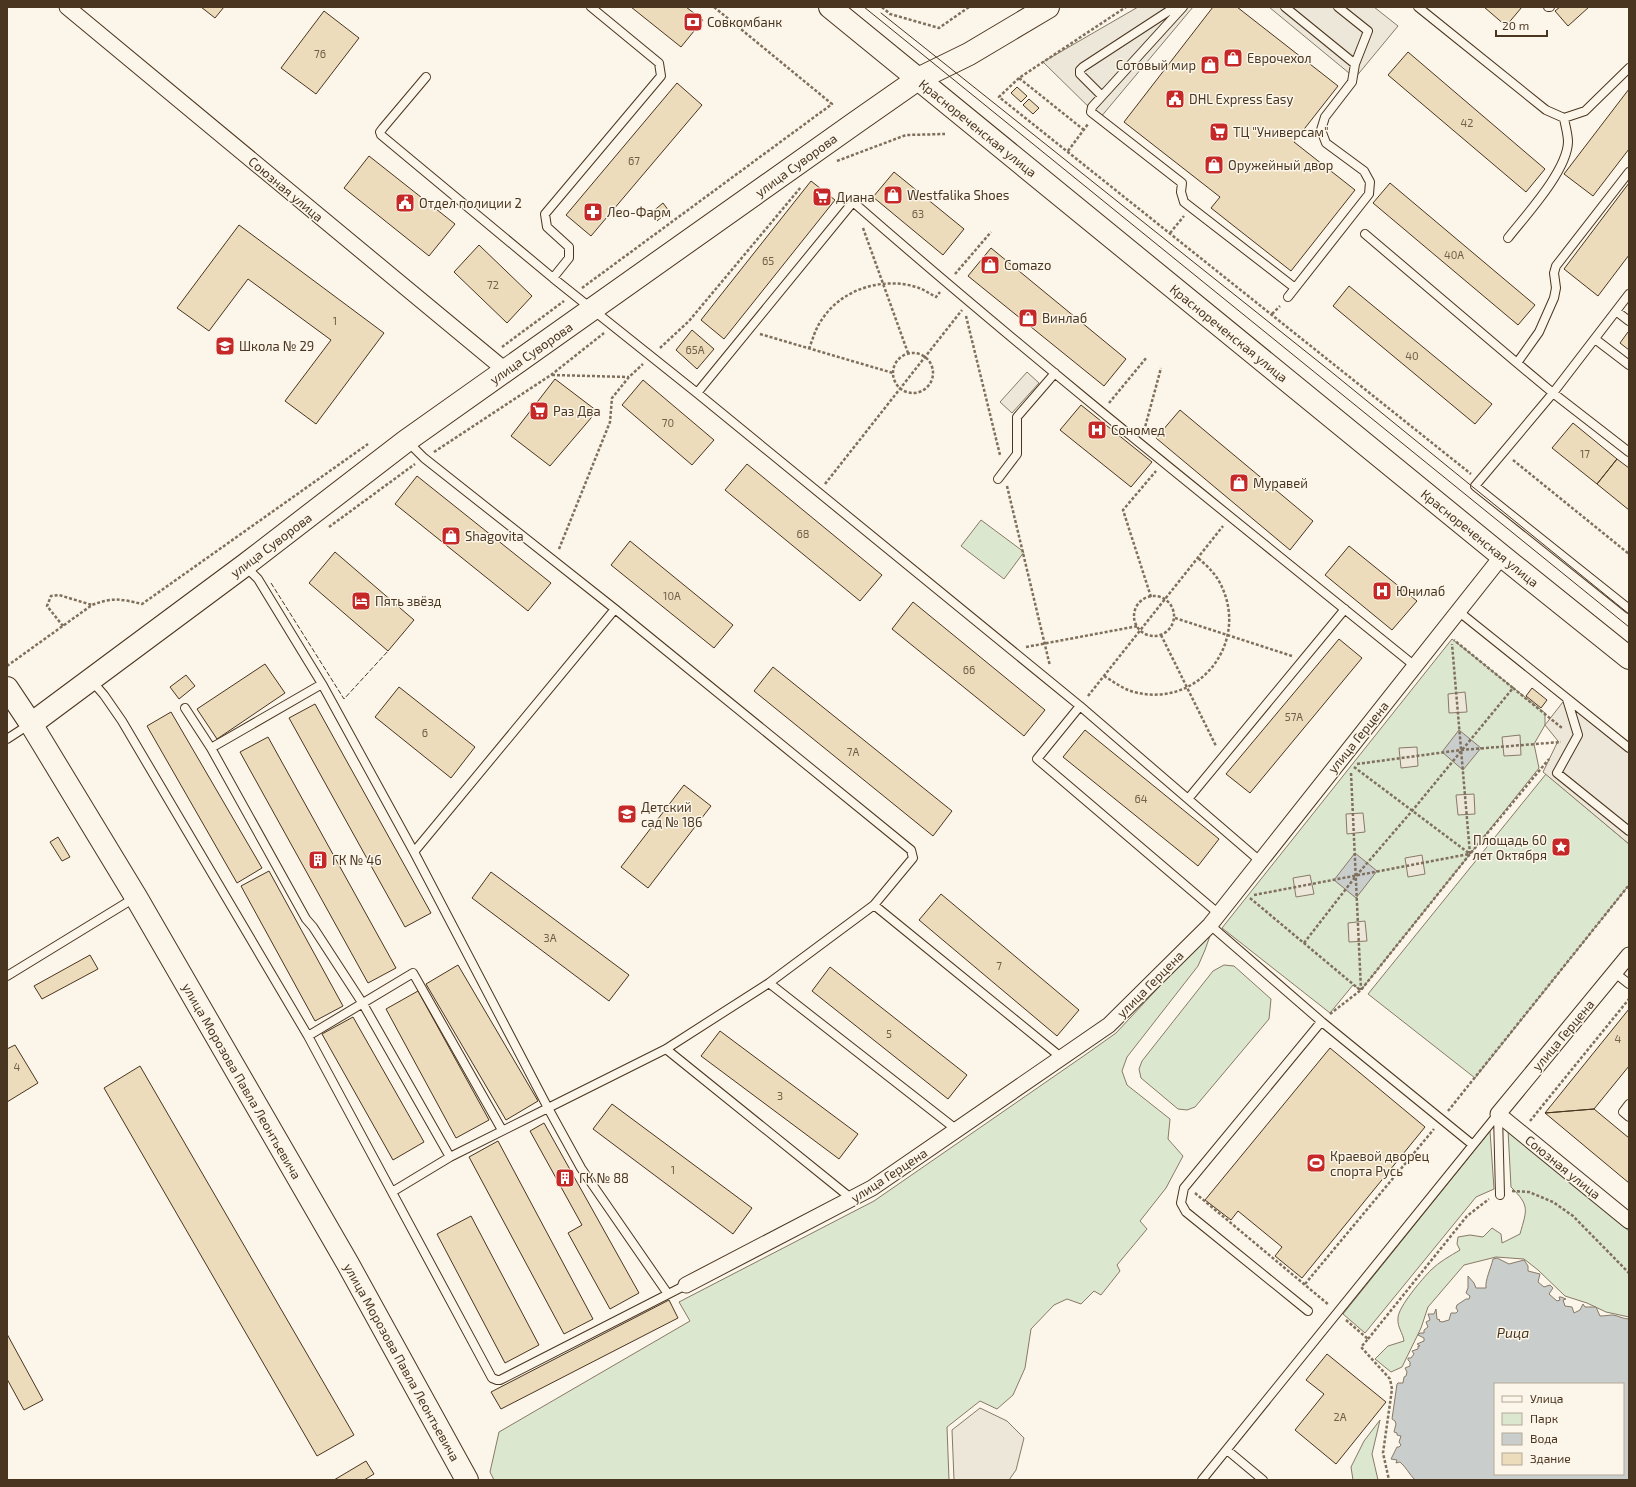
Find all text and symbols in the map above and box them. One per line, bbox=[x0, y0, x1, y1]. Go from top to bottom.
bank icon: Совкомбанк bbox=[682, 11, 704, 33]
scale bar bbox=[1496, 12, 1547, 38]
place label: Совкомбанк bbox=[707, 14, 782, 30]
text: 20 m bbox=[1502, 18, 1529, 32]
house number: 76 bbox=[314, 47, 326, 60]
shop icon: Еврочехол bbox=[1222, 47, 1244, 69]
place label: Еврочехол bbox=[1247, 50, 1312, 66]
shop icon: Сотовый мир bbox=[1199, 54, 1221, 76]
place label: Сотовый мир bbox=[1116, 57, 1196, 73]
street label: Краснореченская улица bbox=[916, 76, 1040, 180]
public building icon: DHL Express Easy bbox=[1164, 88, 1186, 110]
place label: DHL Express Easy bbox=[1189, 91, 1293, 107]
house number: 42 bbox=[1461, 116, 1473, 129]
supermarket icon: ТЦ "Универсам" bbox=[1208, 121, 1230, 143]
place label: ТЦ "Универсам" bbox=[1233, 124, 1329, 140]
street label: улица Суворова bbox=[752, 130, 840, 200]
street label: Союзная улица bbox=[245, 153, 327, 225]
house number: 67 bbox=[628, 154, 640, 167]
shop icon: Оружейный двор bbox=[1203, 154, 1225, 176]
place label: Оружейный двор bbox=[1228, 157, 1333, 173]
shop icon: Westfalika Shoes bbox=[882, 184, 904, 206]
supermarket icon: Диана bbox=[811, 186, 833, 208]
place label: Westfalika Shoes bbox=[907, 187, 1009, 203]
place label: Диана bbox=[836, 189, 875, 205]
public building icon: Отдел полиции 2 bbox=[394, 192, 416, 214]
place label: Отдел полиции 2 bbox=[419, 195, 522, 211]
pharmacy icon: Лео-Фарм bbox=[582, 201, 604, 223]
place label: Лео-Фарм bbox=[607, 204, 671, 220]
house number: 63 bbox=[912, 207, 924, 220]
house number: 40А bbox=[1444, 248, 1464, 261]
house number: 65 bbox=[762, 254, 774, 267]
shop icon: Comazo bbox=[979, 254, 1001, 276]
place label: Comazo bbox=[1004, 257, 1051, 273]
house number: 72 bbox=[487, 278, 499, 291]
street label: Краснореченская улица bbox=[1167, 281, 1291, 385]
shop icon: Винлаб bbox=[1017, 307, 1039, 329]
place label: Винлаб bbox=[1042, 310, 1087, 326]
house number: 1 bbox=[333, 314, 337, 327]
street label: улица Суворова bbox=[487, 319, 575, 387]
school or university icon: Школа № 29 bbox=[214, 335, 236, 357]
place label: Школа № 29 bbox=[239, 338, 314, 354]
house number: 65А bbox=[685, 343, 705, 356]
house number: 40 bbox=[1405, 349, 1419, 362]
supermarket icon: Раз Два bbox=[528, 400, 550, 422]
place label: Раз Два bbox=[553, 403, 601, 419]
house number: 70 bbox=[662, 416, 674, 429]
hospital icon: Сономед bbox=[1086, 419, 1108, 441]
place label: Сономед bbox=[1111, 422, 1165, 438]
house number: 17 bbox=[1580, 447, 1590, 460]
shop icon: Муравей bbox=[1228, 472, 1250, 494]
place label: Муравей bbox=[1253, 475, 1308, 491]
street label: Краснореченская улица bbox=[1418, 486, 1542, 590]
street label: улица Суворова bbox=[227, 509, 315, 581]
shop icon: Shagovita bbox=[440, 525, 462, 547]
house number: 68 bbox=[797, 527, 809, 540]
place label: Shagovita bbox=[465, 528, 524, 544]
hospital icon: Юнилаб bbox=[1371, 580, 1393, 602]
place label: Юнилаб bbox=[1396, 583, 1445, 599]
house number: 10А bbox=[663, 589, 681, 602]
hotel icon: Пять звёзд bbox=[350, 590, 372, 612]
place label: Пять звёзд bbox=[375, 593, 442, 609]
house number: 66 bbox=[963, 663, 975, 676]
street label: улица Герцена bbox=[1324, 698, 1392, 776]
house number: 57А bbox=[1285, 710, 1303, 723]
house number: 6 bbox=[422, 726, 428, 739]
house number: 7А bbox=[847, 745, 859, 758]
house number: 64 bbox=[1134, 792, 1148, 805]
place label: Детский сад № 186 bbox=[641, 799, 702, 830]
school or university icon: Детский сад № 186 bbox=[616, 803, 638, 825]
place label: Площадь 60 лет Октября bbox=[1472, 832, 1547, 863]
place icon: Площадь 60 лет Октября bbox=[1550, 836, 1572, 858]
building icon: ГК № 46 bbox=[307, 849, 329, 871]
place label: ГК № 46 bbox=[332, 852, 382, 868]
house number: 3А bbox=[544, 931, 557, 944]
street label: улица Герцена bbox=[1113, 947, 1187, 1021]
house number: 7 bbox=[996, 959, 1002, 972]
street label: улица Морозова Павла Леонтьевича bbox=[179, 980, 305, 1182]
street label: улица Герцена bbox=[1529, 996, 1597, 1074]
house number: 5 bbox=[886, 1027, 892, 1040]
house number: 4 bbox=[1615, 1032, 1622, 1045]
house number: 4 bbox=[14, 1060, 21, 1073]
house number: 3 bbox=[777, 1089, 783, 1102]
street label: Союзная улица bbox=[1522, 1132, 1604, 1202]
street label: улица Герцена bbox=[848, 1144, 930, 1206]
place label: Краевой дворец спорта Русь bbox=[1330, 1148, 1430, 1179]
sports icon: Краевой дворец спорта Русь bbox=[1305, 1152, 1327, 1174]
house number: 1 bbox=[671, 1163, 675, 1176]
building icon: ГК № 88 bbox=[554, 1167, 576, 1189]
place label: ГК № 88 bbox=[579, 1170, 629, 1186]
street label: улица Морозова Павла Леонтьевича bbox=[341, 1260, 463, 1464]
water label: Рица bbox=[1497, 1324, 1529, 1341]
legend bbox=[1494, 1383, 1624, 1475]
text: Улица bbox=[1530, 1391, 1563, 1405]
house number: 2А bbox=[1333, 1410, 1347, 1423]
text: Парк bbox=[1530, 1411, 1559, 1425]
text: Вода bbox=[1530, 1431, 1558, 1445]
text: Здание bbox=[1530, 1451, 1571, 1465]

